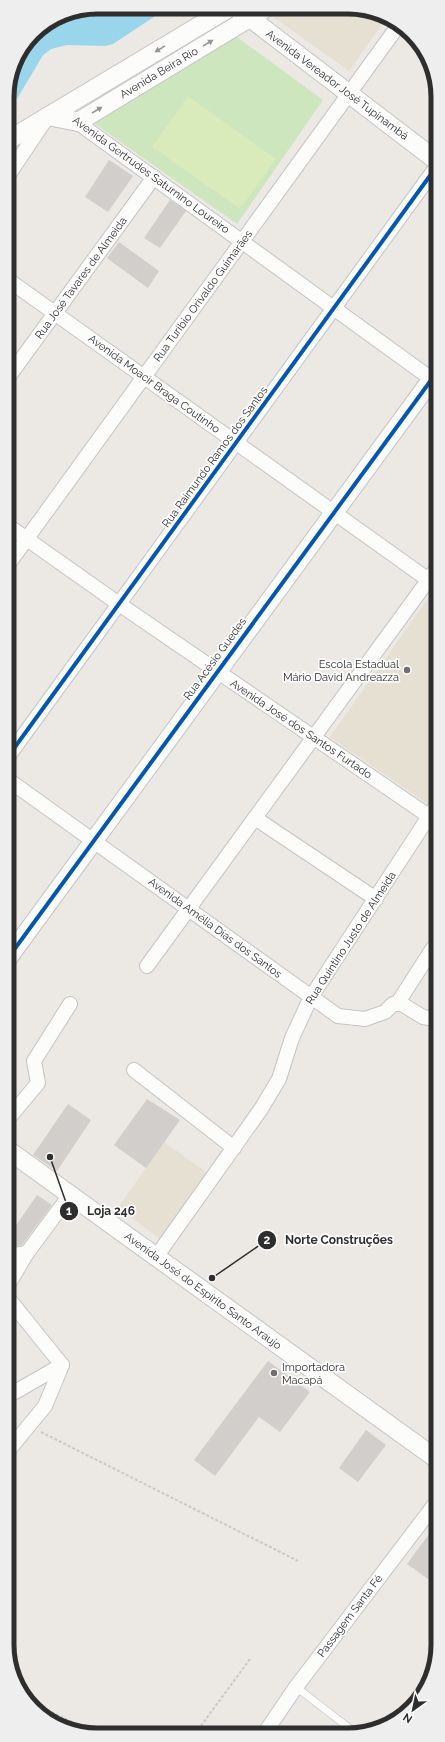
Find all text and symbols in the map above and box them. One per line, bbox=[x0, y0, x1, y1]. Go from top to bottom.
street label: Avenida Vereador José Tupinambá bbox=[263, 27, 411, 143]
one-way arrow bbox=[203, 39, 214, 47]
street label: Avenida Beira Rio bbox=[118, 44, 201, 101]
one-way arrow bbox=[154, 46, 165, 53]
one-way arrow bbox=[91, 107, 103, 114]
street label: Avenida Gertrudes Saturnino Loureiro bbox=[70, 114, 232, 237]
street label: Rua José Tavares de Almeida bbox=[32, 215, 130, 341]
street label: Rua Turibio Orivaldo Guimarães bbox=[151, 228, 255, 364]
street label: Avenida Moacir Braga Coutinho bbox=[86, 332, 223, 436]
street label: Rua Raimundo Ramos dos Santos bbox=[159, 384, 271, 530]
street label: Rua Acésio Guedes bbox=[181, 615, 249, 703]
place label: Escola Estadual Mário David Andreazza bbox=[283, 658, 399, 684]
marker: Escola Estadual Mário David Andreazza bbox=[402, 665, 412, 675]
street label: Avenida José dos Santos Furtado bbox=[228, 677, 375, 782]
street label: Rua Quintino Justo de Almeida bbox=[303, 869, 399, 1007]
street label: Avenida Amélia Dias dos Santos bbox=[146, 875, 284, 981]
callout: Loja 246 bbox=[59, 1199, 143, 1223]
text: 1 bbox=[66, 1204, 72, 1218]
text: Loja 246 bbox=[87, 1204, 135, 1218]
callout: Norte Construções bbox=[257, 1228, 401, 1252]
street label: Avenida José do Espírito Santo Araujo bbox=[122, 1230, 284, 1353]
text: 2 bbox=[264, 1233, 271, 1247]
text: Norte Construções bbox=[285, 1233, 393, 1247]
place label: Importadora Macapá bbox=[282, 1361, 345, 1387]
marker: Importadora Macapá bbox=[269, 1368, 279, 1378]
street label: Passagem Santa Fé bbox=[315, 1572, 386, 1660]
north arrow bbox=[393, 1690, 433, 1730]
text: N bbox=[401, 1710, 415, 1726]

